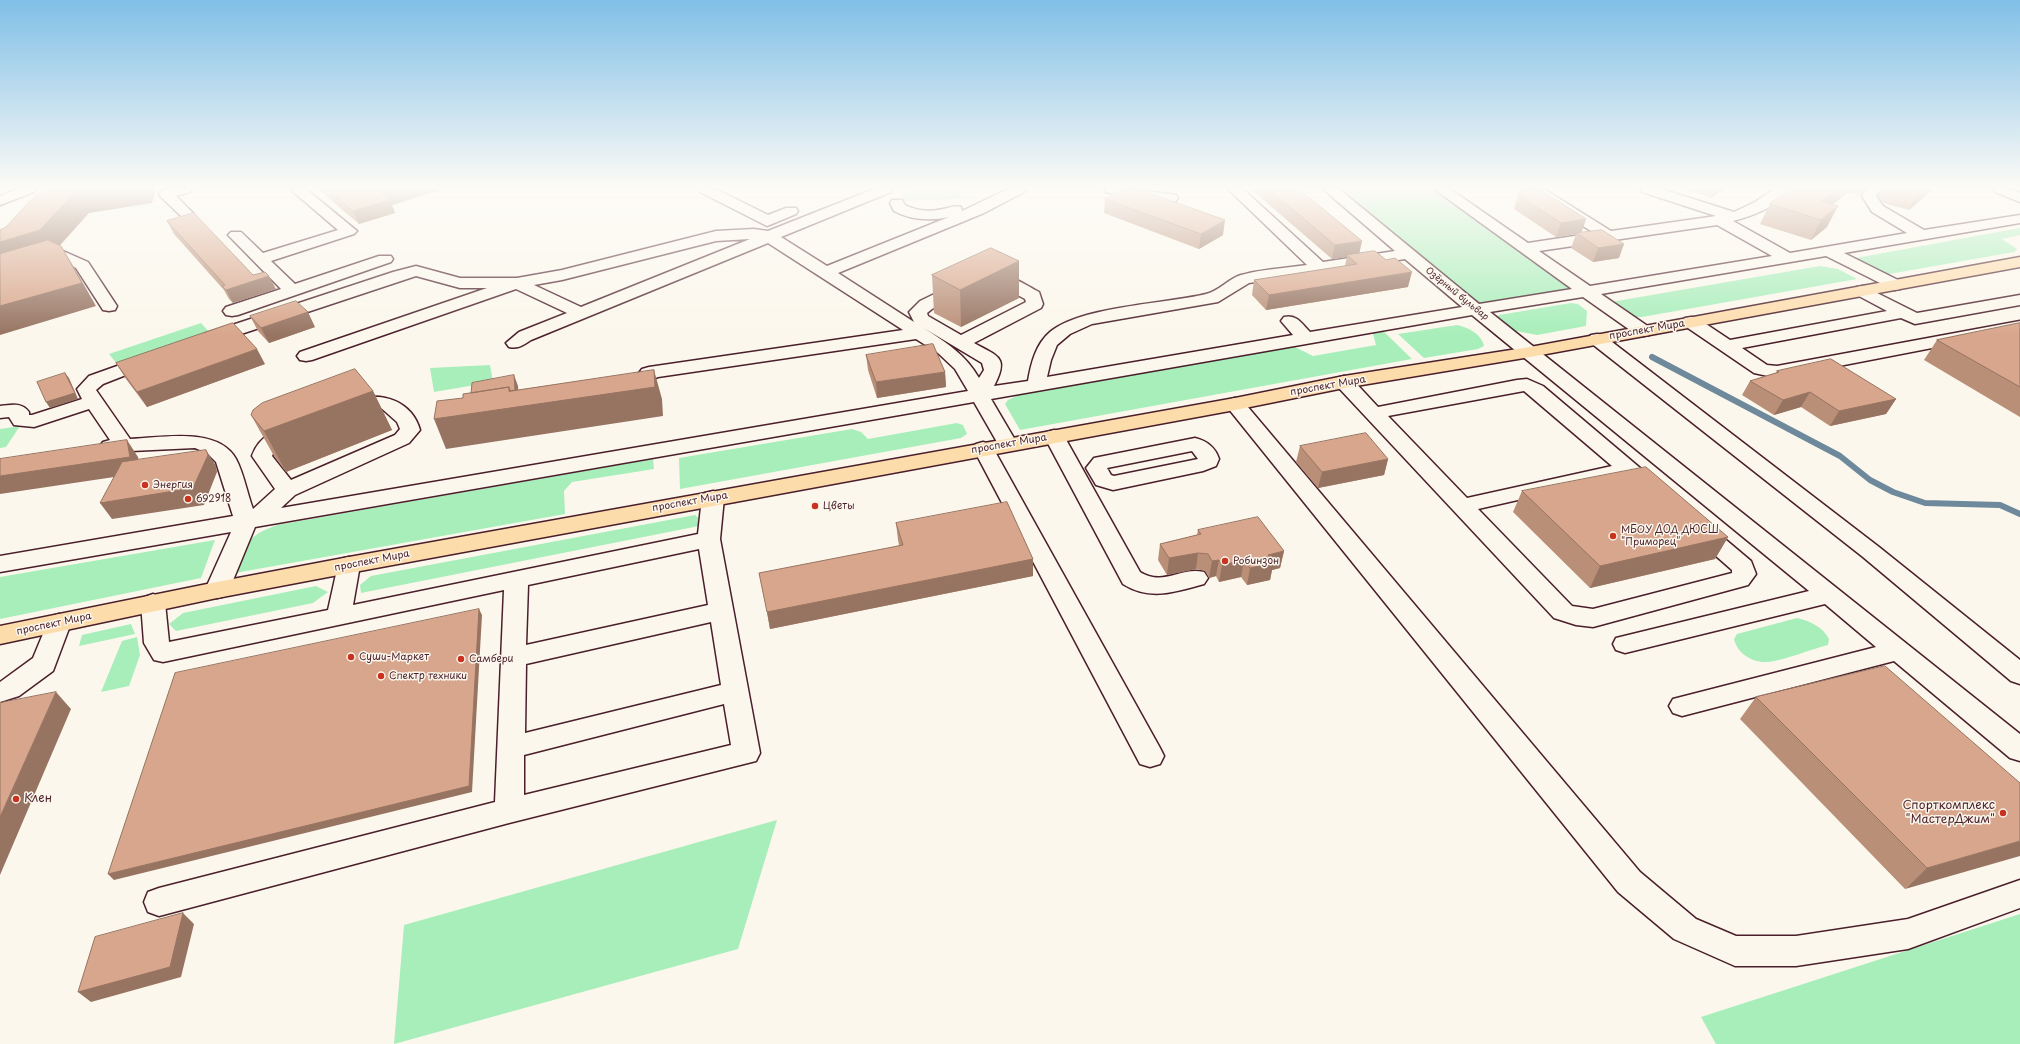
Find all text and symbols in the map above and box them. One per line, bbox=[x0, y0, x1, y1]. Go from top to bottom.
street label: Озёрный бульвар bbox=[1423, 265, 1491, 323]
street label: проспект Мира bbox=[1608, 317, 1686, 343]
street label: проспект Мира bbox=[1289, 373, 1367, 399]
street label: проспект Мира bbox=[970, 431, 1048, 457]
place label: Энергия bbox=[153, 479, 193, 491]
marker: Энергия bbox=[140, 480, 150, 490]
street label: проспект Мира bbox=[651, 489, 729, 515]
place label: 692918 bbox=[196, 493, 231, 505]
marker: 692918 bbox=[183, 494, 193, 504]
place label: Цветы bbox=[823, 500, 855, 512]
marker: Цветы bbox=[810, 501, 820, 511]
place label: МБОУ ДОД ДЮСШ "Приморец" bbox=[1621, 524, 1719, 548]
marker: МБОУ ДОД ДЮСШ "Приморец" bbox=[1608, 531, 1618, 541]
street label: проспект Мира bbox=[333, 548, 411, 574]
place label: Робинзон bbox=[1233, 555, 1279, 567]
marker: Робинзон bbox=[1220, 556, 1230, 566]
street label: проспект Мира bbox=[15, 610, 93, 638]
place label: Суши-Маркет bbox=[359, 651, 429, 663]
marker: Суши-Маркет bbox=[346, 652, 356, 662]
place label: Самбери bbox=[469, 653, 513, 665]
marker: Самбери bbox=[456, 654, 466, 664]
place label: Спектр техники bbox=[389, 670, 467, 682]
marker: Спектр техники bbox=[376, 671, 386, 681]
place label: Клен bbox=[24, 792, 52, 806]
marker: Клен bbox=[11, 794, 21, 804]
place label: Спорткомплекс "МастерДжим" bbox=[1903, 799, 1995, 827]
marker: Спорткомплекс "МастерДжим" bbox=[1998, 808, 2008, 818]

